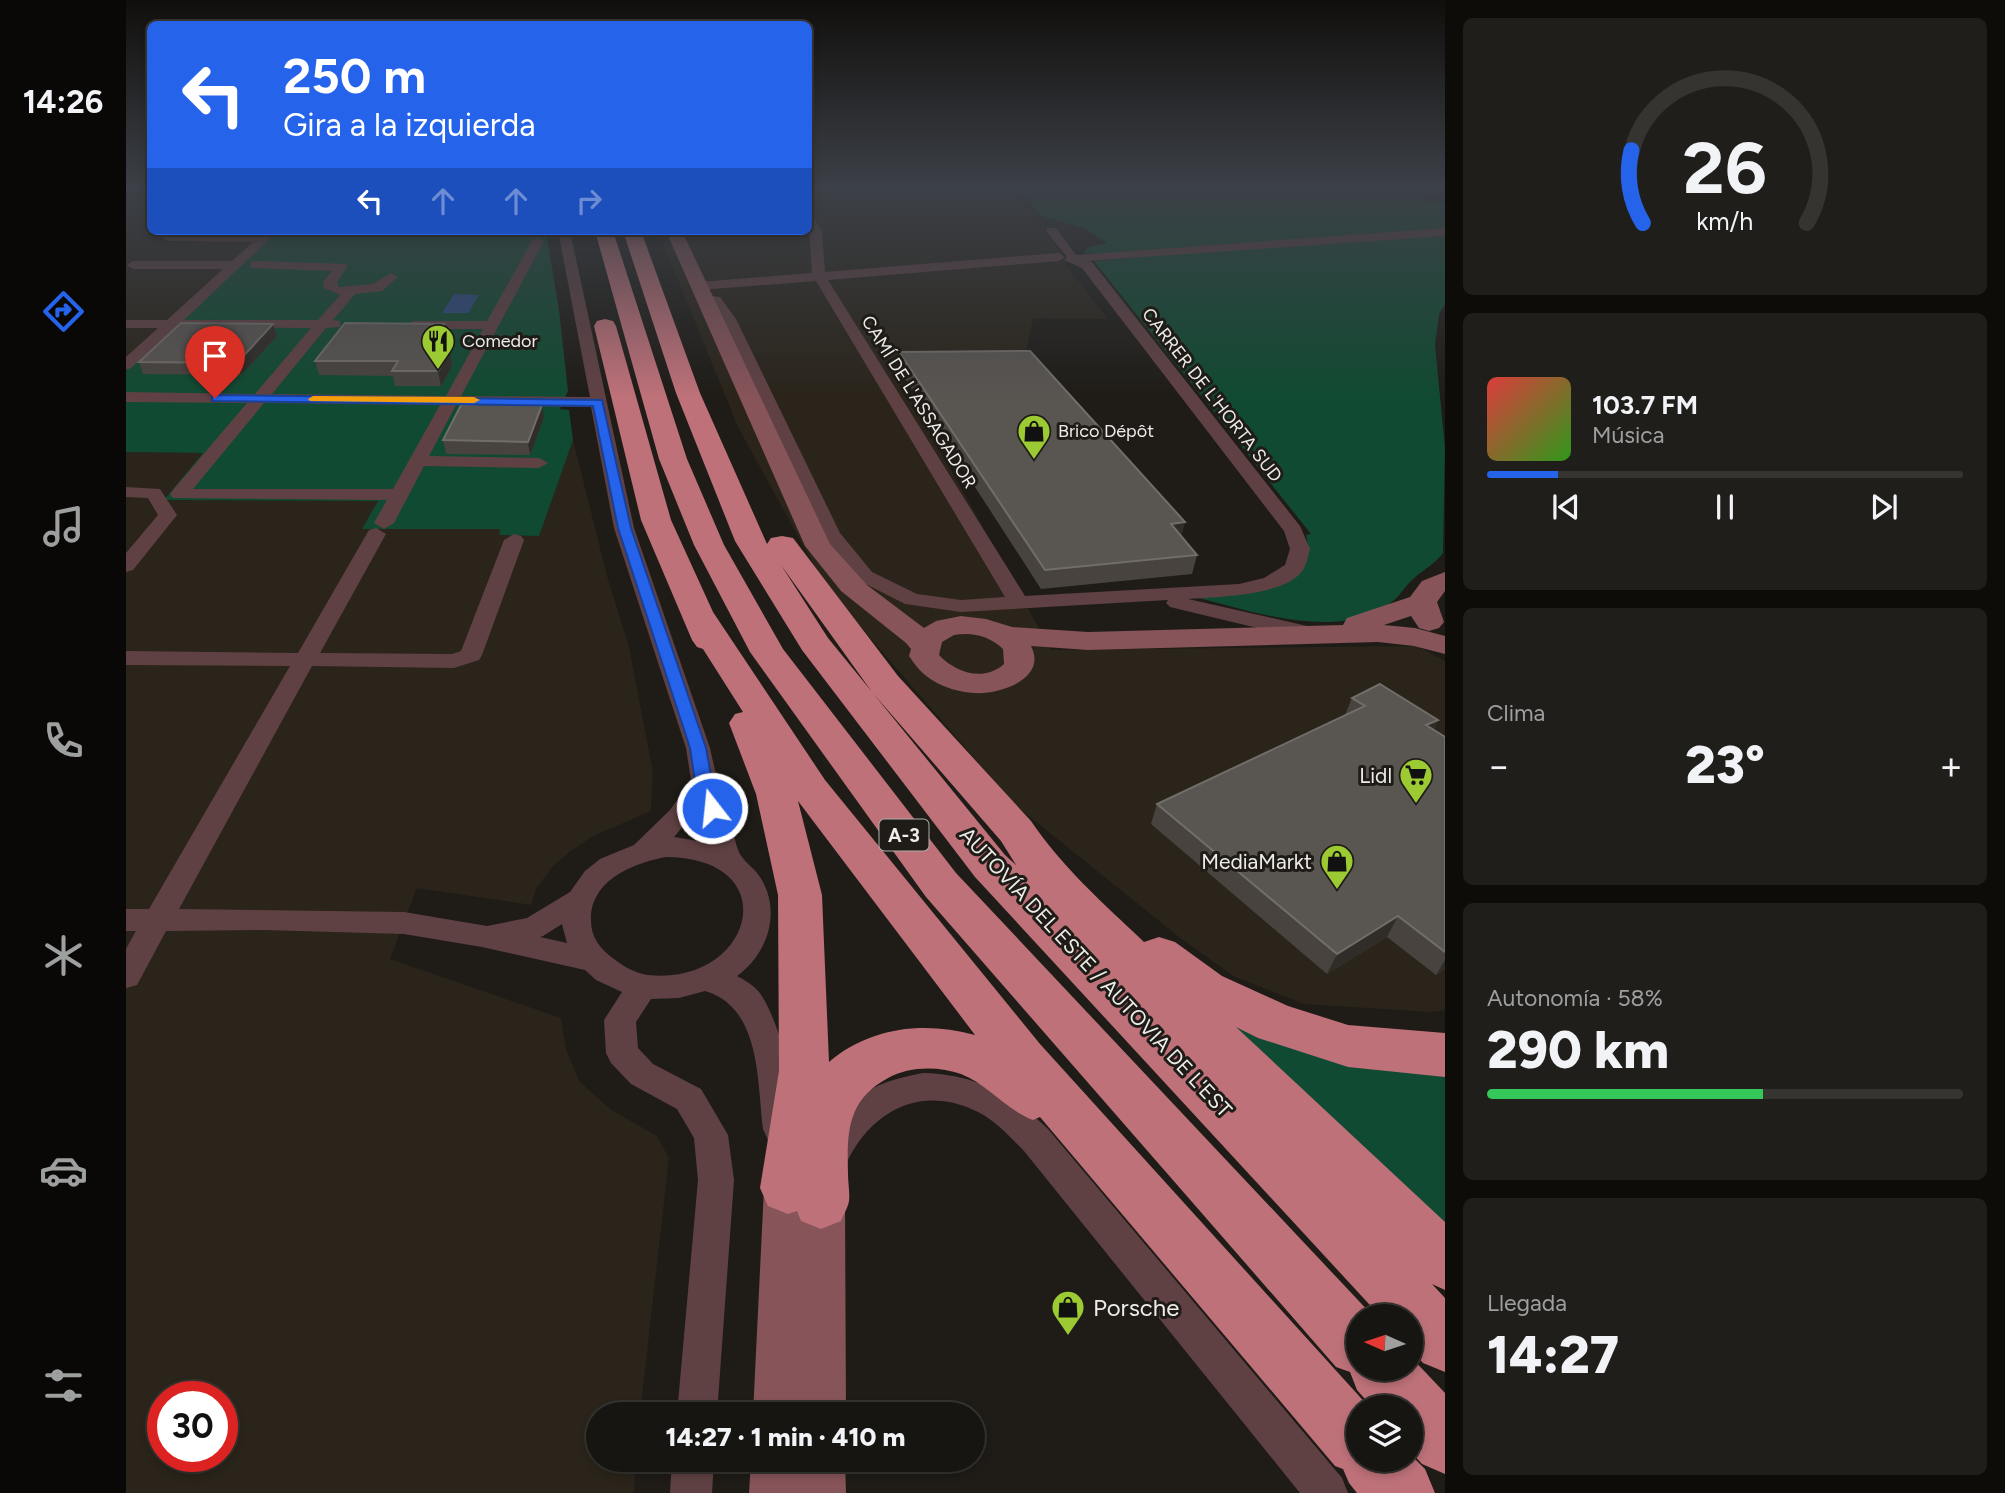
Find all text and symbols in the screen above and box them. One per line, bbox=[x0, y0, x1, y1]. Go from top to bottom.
text: 250 m bbox=[283, 46, 426, 105]
icon: left bbox=[168, 49, 259, 140]
text: 14:26 bbox=[23, 83, 103, 121]
text: Gira a la izquierda bbox=[283, 106, 536, 144]
text: 26 bbox=[1683, 124, 1767, 211]
icon: left bbox=[351, 182, 389, 220]
icon: ahead bbox=[424, 182, 462, 220]
icon: ahead bbox=[497, 182, 535, 220]
icon: right bbox=[570, 182, 608, 220]
text: km/h bbox=[1696, 205, 1754, 235]
icon: directions bbox=[39, 287, 88, 336]
street label: CARRER DE L'HORTA SUD bbox=[1137, 304, 1287, 486]
street label: CAMÍ DE L'ASSAGADOR bbox=[857, 312, 981, 492]
restaurant icon: Comedor bbox=[419, 322, 457, 371]
pin bbox=[185, 326, 245, 398]
place label: Comedor bbox=[462, 330, 538, 352]
icon: arrive bbox=[196, 337, 234, 375]
text: 103.7 FM bbox=[1592, 389, 1698, 421]
shop icon: Brico Dépôt bbox=[1015, 412, 1053, 461]
place label: Brico Dépôt bbox=[1058, 420, 1154, 442]
text: Música bbox=[1592, 421, 1665, 449]
icon: previous bbox=[1547, 488, 1585, 526]
icon: pause bbox=[1706, 488, 1744, 526]
icon: next bbox=[1865, 488, 1903, 526]
icon: music bbox=[39, 502, 88, 551]
text: Clima bbox=[1487, 699, 1545, 727]
icon: phone bbox=[39, 716, 88, 765]
text: 23° bbox=[1685, 734, 1765, 796]
text: − bbox=[1487, 743, 1511, 789]
text: + bbox=[1939, 743, 1963, 789]
supermarket icon: Lidl bbox=[1397, 756, 1435, 805]
place label: Lidl bbox=[1359, 763, 1392, 788]
position arrow bbox=[675, 771, 749, 845]
road number: A-3 bbox=[880, 820, 928, 850]
street label: AUTOVÍA DEL ESTE / AUTOVIA DE L'EST bbox=[955, 822, 1238, 1122]
shop icon: MediaMarkt bbox=[1318, 842, 1356, 891]
place label: MediaMarkt bbox=[1201, 849, 1312, 874]
icon: climate bbox=[39, 931, 88, 980]
text: Autonomía · 58% bbox=[1487, 984, 1663, 1012]
text: 290 km bbox=[1487, 1019, 1669, 1081]
icon: car bbox=[39, 1146, 88, 1195]
shop icon: Porsche bbox=[1049, 1288, 1087, 1337]
text: Llegada bbox=[1487, 1289, 1567, 1317]
place label: Porsche bbox=[1093, 1293, 1179, 1322]
north arrow bbox=[1346, 1304, 1423, 1381]
map controls bbox=[1346, 1304, 1423, 1472]
text: 14:27 bbox=[1487, 1324, 1619, 1386]
icon: filters bbox=[39, 1361, 88, 1410]
speed limit sign: 30 bbox=[147, 1381, 238, 1472]
button: layers bbox=[1346, 1395, 1423, 1472]
text: 14:27 · 1 min · 410 m bbox=[666, 1421, 905, 1453]

